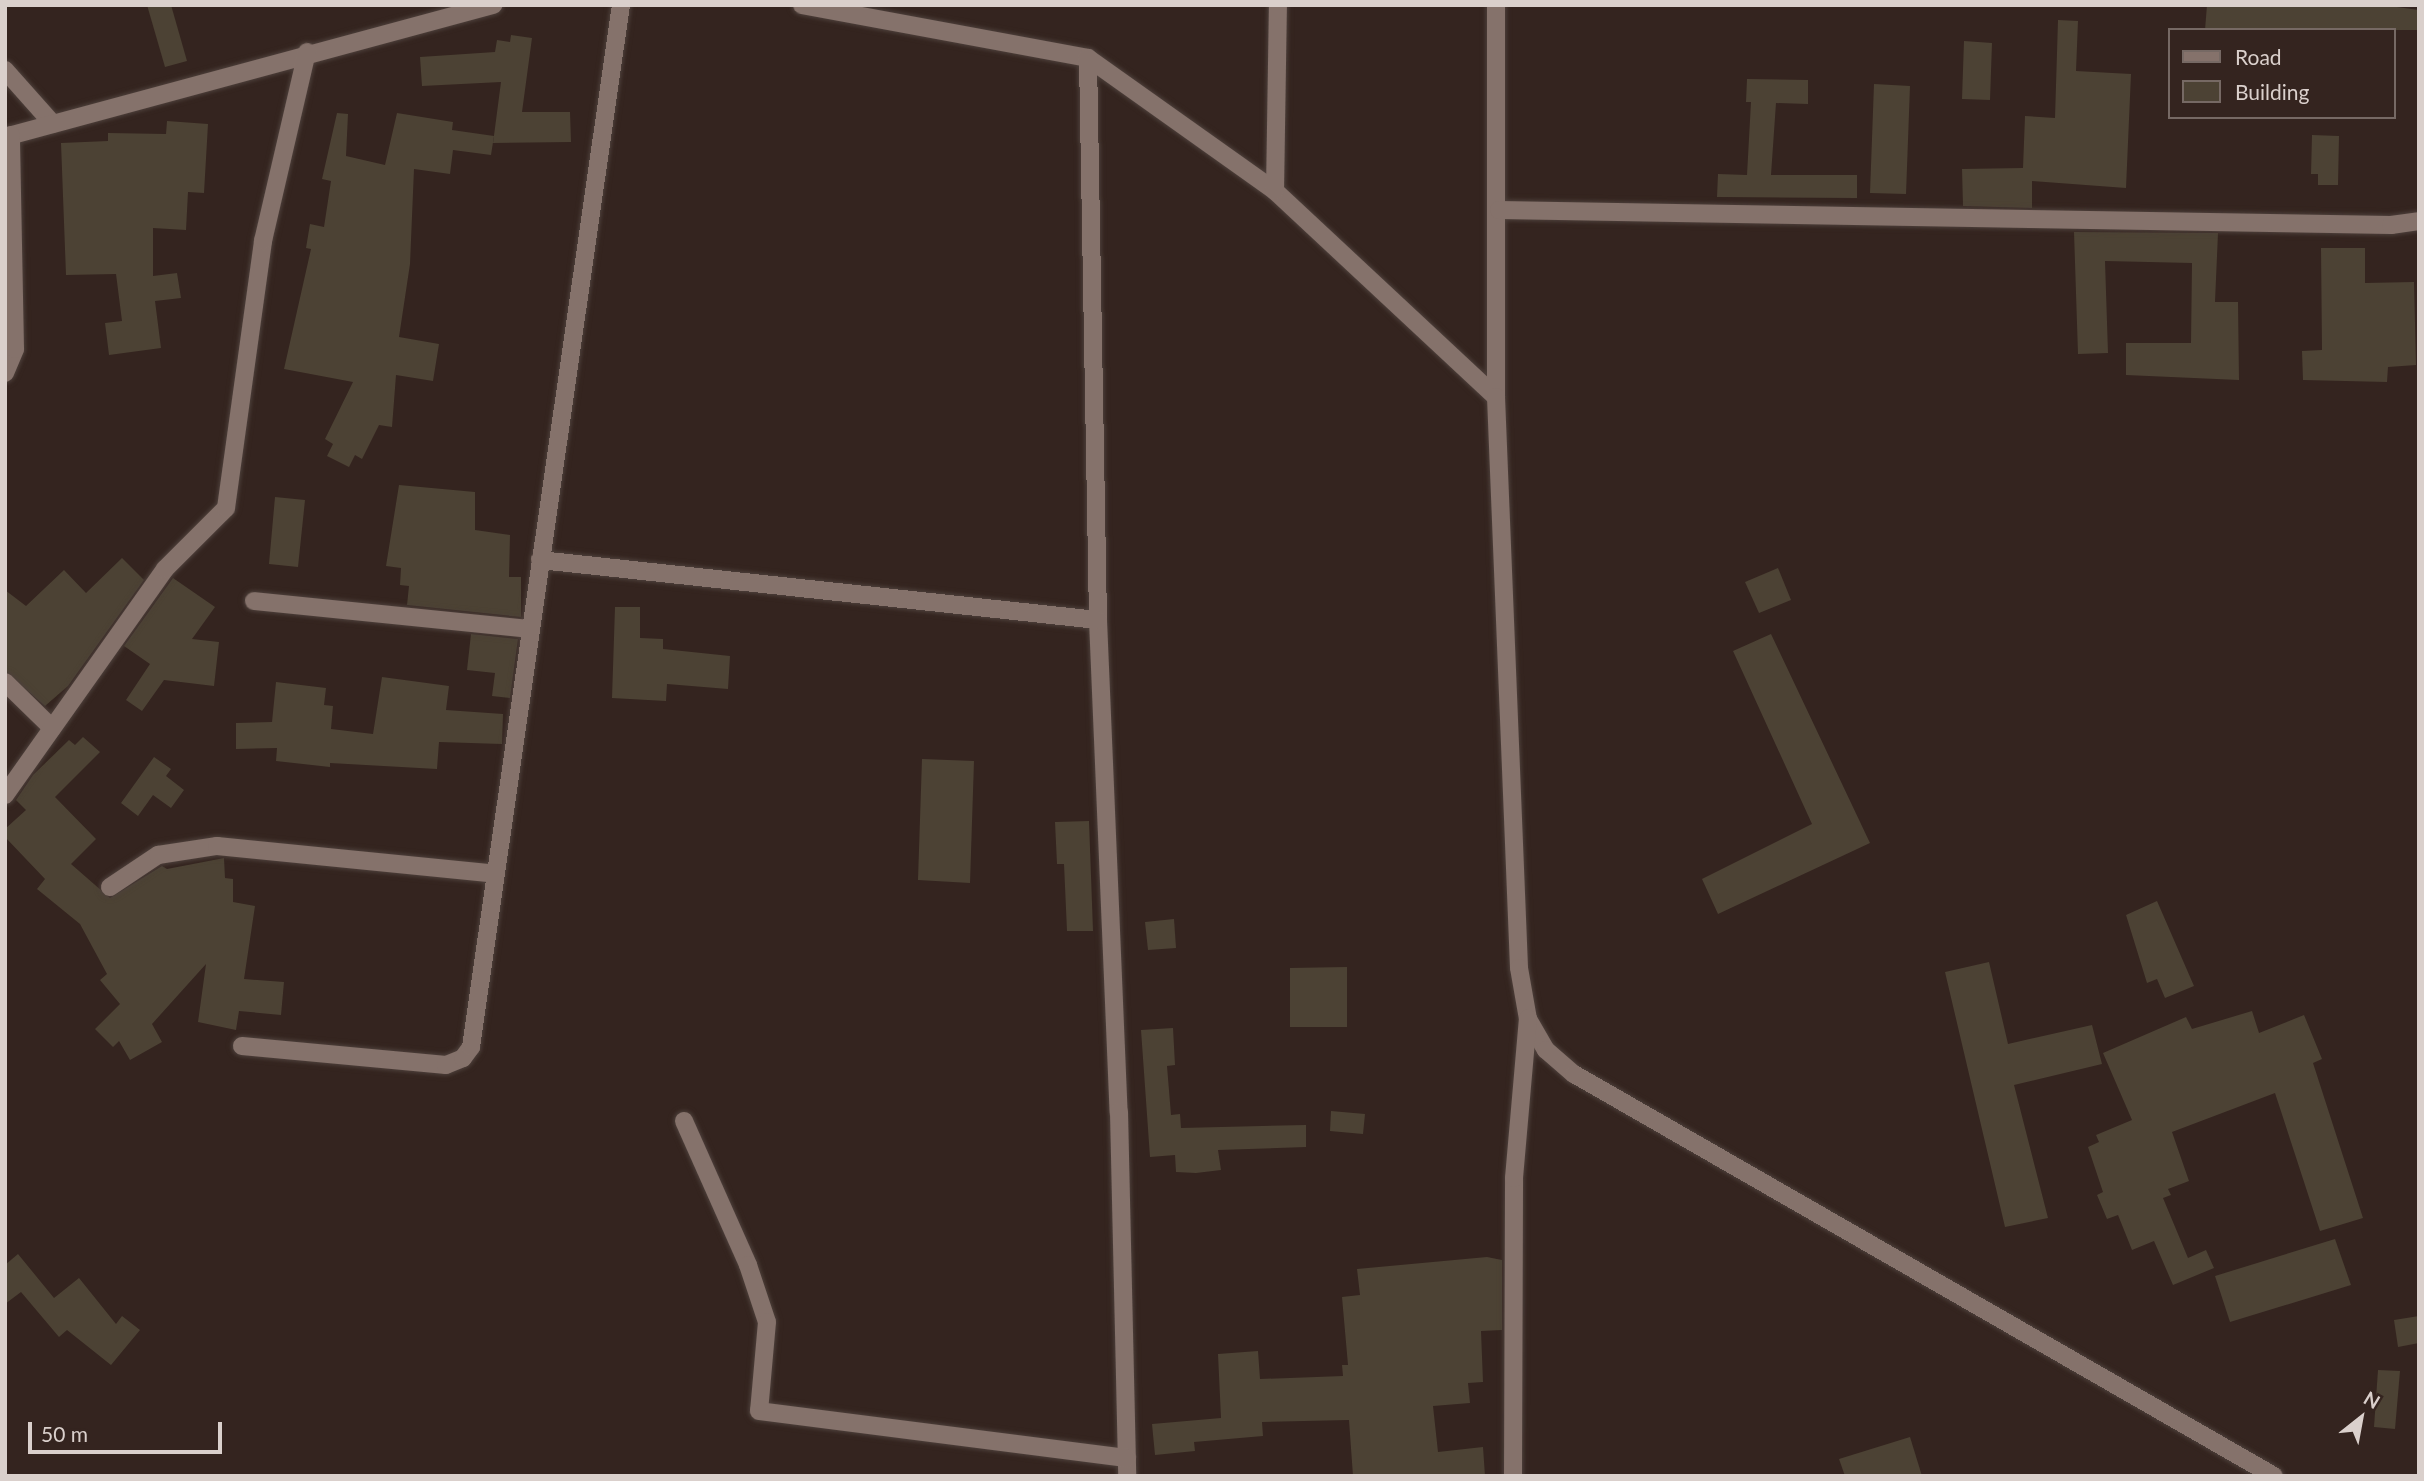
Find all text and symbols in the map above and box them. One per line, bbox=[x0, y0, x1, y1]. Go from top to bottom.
legend bbox=[2168, 28, 2396, 119]
text: Road bbox=[2235, 44, 2282, 69]
text: Building bbox=[2235, 79, 2310, 104]
north arrow bbox=[2326, 1383, 2396, 1453]
text: N bbox=[2360, 1386, 2384, 1413]
scale bar bbox=[32, 1408, 226, 1452]
text: 50 m bbox=[41, 1421, 88, 1446]

